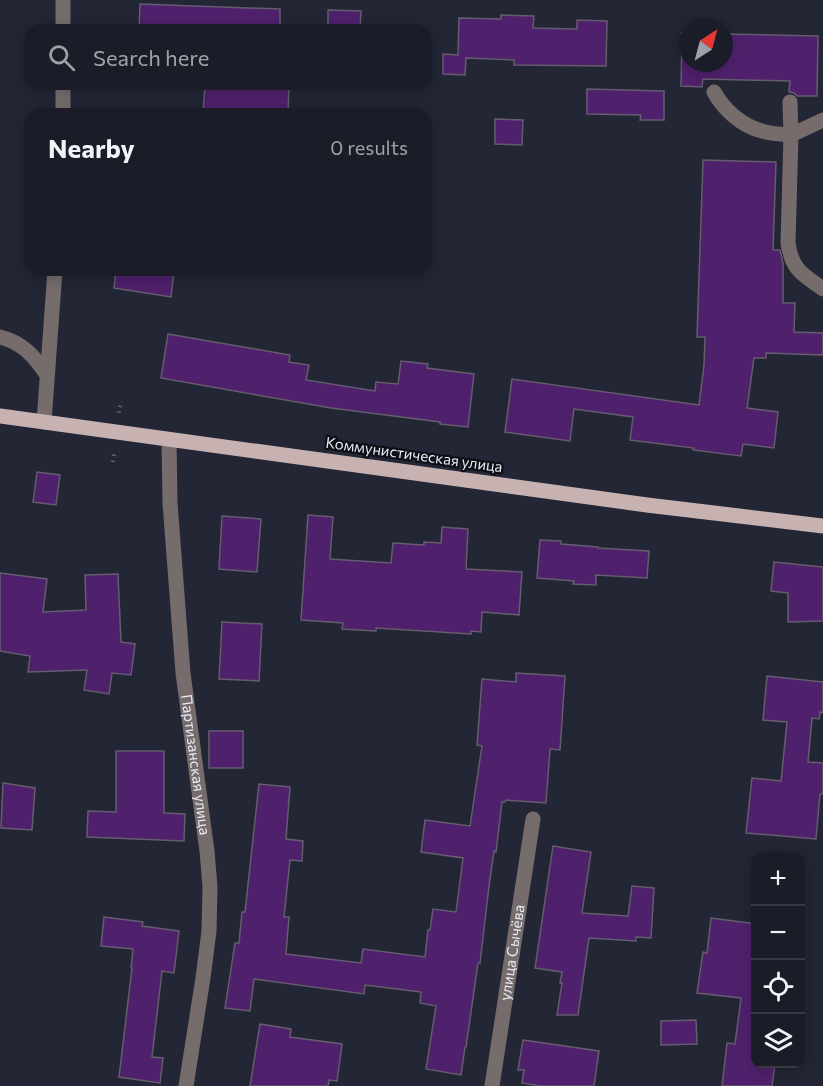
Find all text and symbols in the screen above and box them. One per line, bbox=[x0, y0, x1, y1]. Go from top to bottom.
north arrow bbox=[679, 18, 733, 72]
search box bbox=[24, 24, 432, 90]
icon: search bbox=[45, 41, 78, 74]
text: Search here bbox=[93, 44, 209, 71]
text: Nearby bbox=[48, 132, 135, 163]
text: 0 results bbox=[330, 135, 408, 159]
street label: Коммунистическая улица bbox=[324, 433, 504, 475]
street label: Партизанская улица bbox=[178, 693, 215, 836]
map controls bbox=[751, 852, 805, 1068]
button: + bbox=[751, 852, 805, 906]
street label: улица Сычёва bbox=[495, 903, 528, 1002]
button: − bbox=[751, 906, 805, 960]
button: locate bbox=[751, 960, 805, 1014]
button: layers bbox=[751, 1014, 805, 1068]

